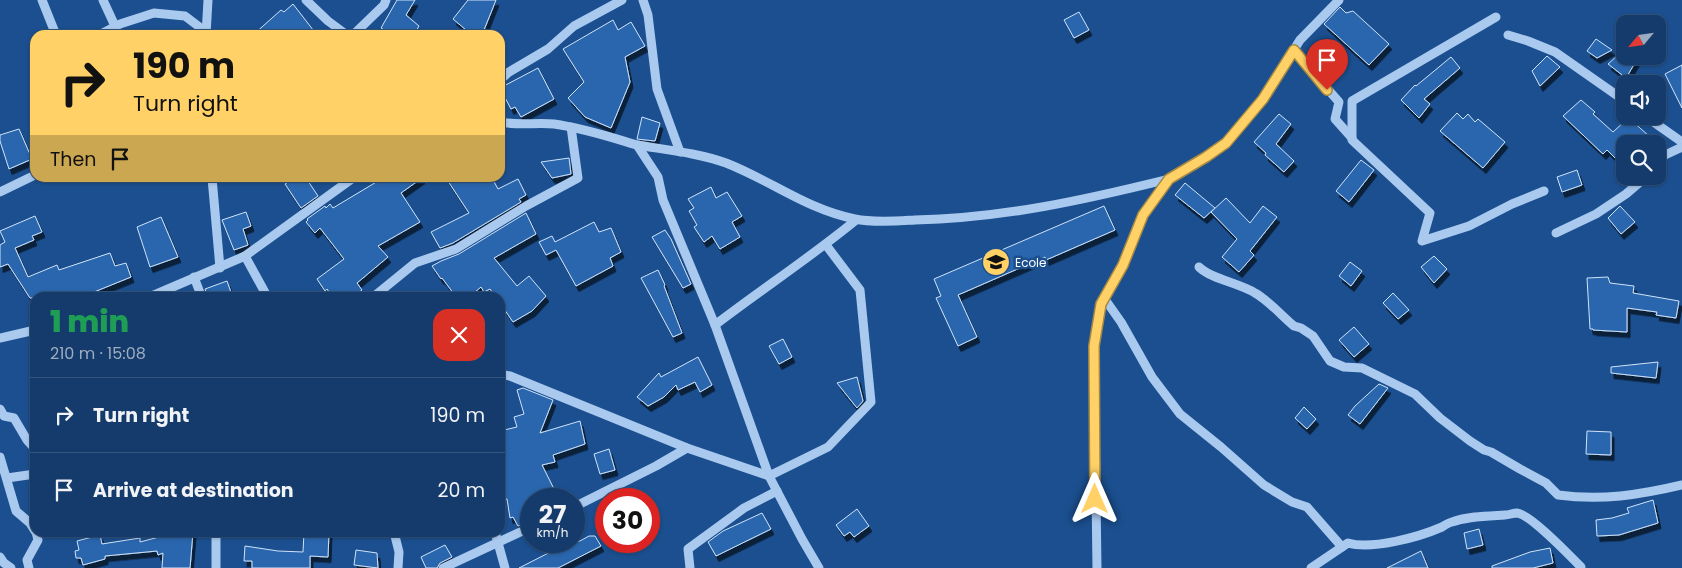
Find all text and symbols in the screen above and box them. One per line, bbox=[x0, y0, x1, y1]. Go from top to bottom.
north arrow bbox=[1616, 15, 1666, 65]
map controls bbox=[1616, 15, 1666, 185]
pin bbox=[1306, 39, 1348, 90]
text: 190 m bbox=[133, 41, 235, 90]
icon: arrive bbox=[1313, 46, 1341, 74]
icon: right bbox=[50, 50, 115, 115]
button: sound bbox=[1616, 75, 1666, 125]
text: Turn right bbox=[133, 88, 238, 119]
button: search bbox=[1616, 135, 1666, 185]
icon: arrive bbox=[106, 145, 134, 173]
text: Then bbox=[50, 146, 96, 173]
school or university icon: Ecole bbox=[981, 247, 1011, 277]
place label: Ecole bbox=[1015, 254, 1047, 271]
text: 1 min bbox=[50, 300, 129, 343]
button: close bbox=[433, 309, 485, 361]
text: 210 m · 15:08 bbox=[50, 342, 146, 365]
icon: right bbox=[50, 401, 78, 429]
text: Turn right bbox=[93, 402, 189, 429]
text: 190 m bbox=[430, 402, 485, 429]
position arrow bbox=[1068, 472, 1120, 524]
icon: arrive bbox=[50, 476, 78, 504]
text: Arrive at destination bbox=[93, 477, 294, 504]
text: 20 m bbox=[437, 477, 485, 504]
speed limit sign: 30 bbox=[595, 488, 660, 553]
text: 27 bbox=[539, 497, 566, 532]
text: km/h bbox=[537, 524, 568, 541]

